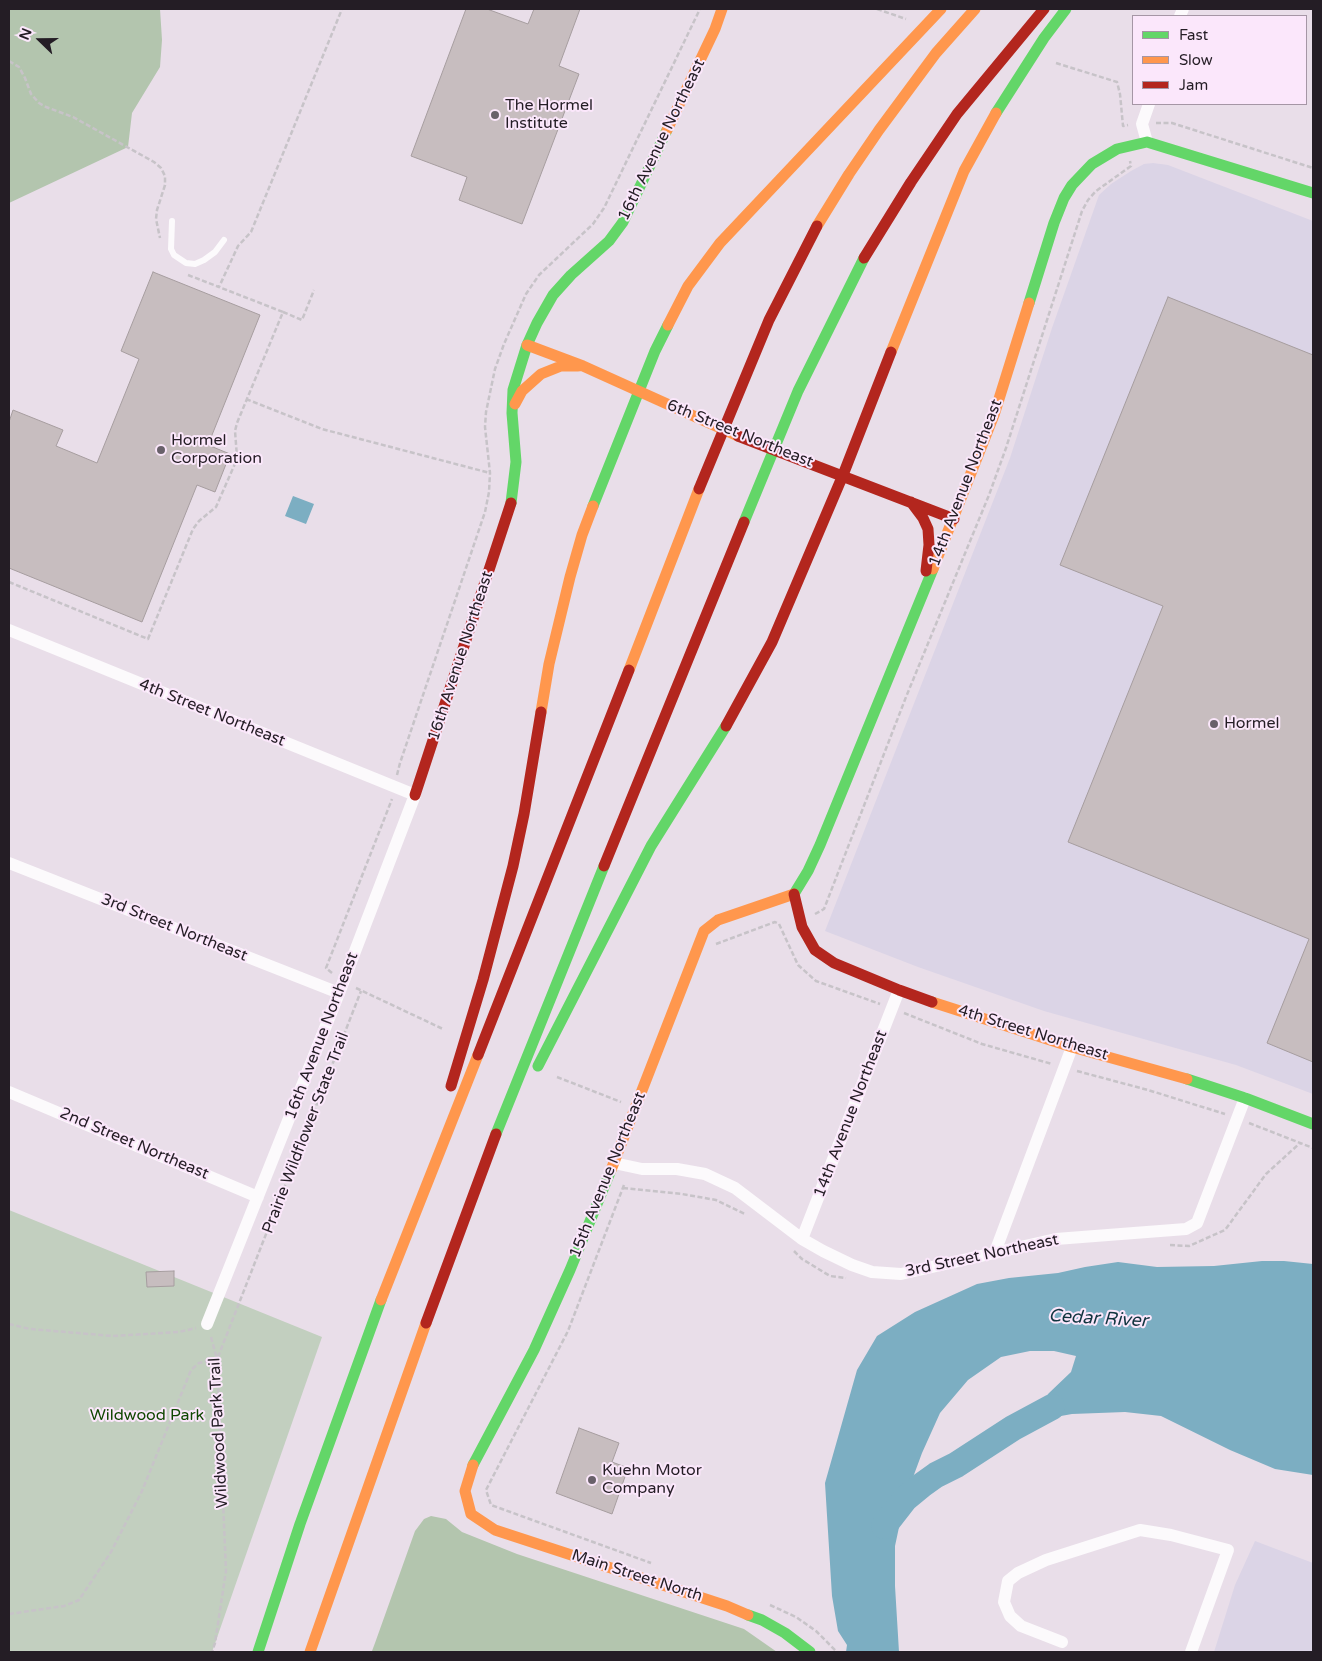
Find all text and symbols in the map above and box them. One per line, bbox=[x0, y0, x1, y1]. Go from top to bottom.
north arrow bbox=[15, 15, 65, 65]
legend bbox=[1132, 15, 1307, 105]
text: N bbox=[16, 26, 36, 43]
text: Fast bbox=[1179, 26, 1208, 44]
text: Slow bbox=[1179, 51, 1213, 69]
street label: 16th Avenue Northeast bbox=[614, 56, 710, 224]
text: Jam bbox=[1179, 76, 1208, 94]
place label: The Hormel Institute bbox=[505, 96, 593, 134]
marker: The Hormel Institute bbox=[489, 109, 501, 121]
street label: 6th Street Northeast bbox=[664, 396, 816, 472]
street label: 14th Avenue Northeast bbox=[925, 397, 1007, 569]
place label: Hormel Corporation bbox=[171, 431, 262, 469]
marker: Hormel Corporation bbox=[155, 444, 167, 456]
street label: 16th Avenue Northeast bbox=[424, 569, 498, 743]
street label: 4th Street Northeast bbox=[136, 675, 288, 751]
place label: Hormel bbox=[1224, 714, 1279, 734]
marker: Hormel bbox=[1208, 718, 1220, 730]
street label: 3rd Street Northeast bbox=[98, 890, 250, 966]
street label: 16th Avenue Northeast bbox=[281, 950, 363, 1122]
street label: 4th Street Northeast bbox=[956, 1001, 1110, 1065]
street label: 14th Avenue Northeast bbox=[810, 1028, 892, 1200]
street label: Prairie Wildflower State Trail bbox=[259, 1030, 353, 1236]
street label: 15th Avenue Northeast bbox=[566, 1089, 650, 1261]
street label: 2nd Street Northeast bbox=[57, 1104, 211, 1184]
street label: 3rd Street Northeast bbox=[904, 1230, 1060, 1282]
water label: Cedar River bbox=[1048, 1306, 1148, 1332]
street label: Wildwood Park Trail bbox=[205, 1357, 233, 1509]
park label: Wildwood Park bbox=[90, 1406, 204, 1426]
place label: Kuehn Motor Company bbox=[602, 1461, 702, 1499]
marker: Kuehn Motor Company bbox=[586, 1474, 598, 1486]
street label: Main Street North bbox=[569, 1546, 705, 1606]

